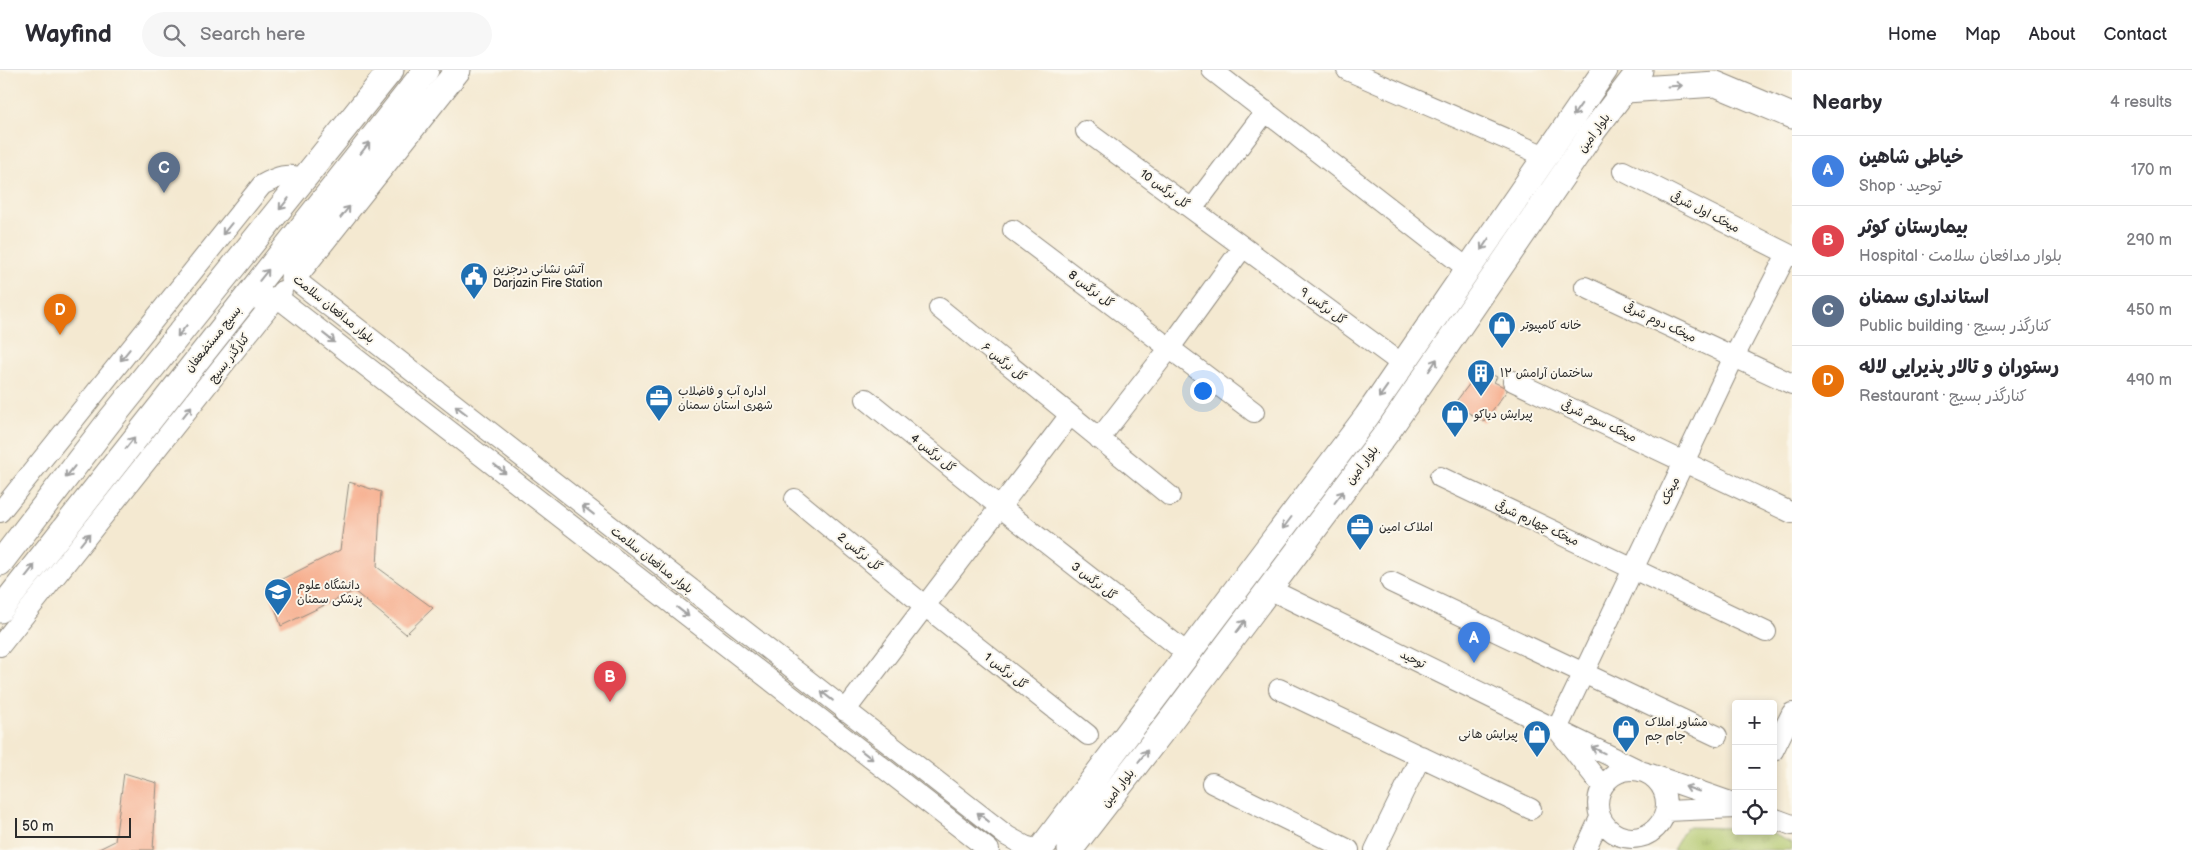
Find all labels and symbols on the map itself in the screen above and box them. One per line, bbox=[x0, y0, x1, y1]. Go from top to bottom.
one-way arrow bbox=[1667, 82, 1683, 91]
one-way arrow bbox=[1572, 103, 1582, 117]
street label: بلوار امین bbox=[1575, 111, 1614, 156]
one-way arrow bbox=[359, 141, 370, 154]
pin: C bbox=[148, 152, 180, 193]
street label: گل نرگس 10 bbox=[1137, 166, 1193, 212]
street label: میخک اول شرقی bbox=[1668, 189, 1742, 236]
one-way arrow bbox=[279, 197, 290, 210]
one-way arrow bbox=[339, 206, 350, 219]
one-way arrow bbox=[221, 222, 232, 235]
one-way arrow bbox=[1480, 237, 1490, 251]
public building icon: آتش نشانی درجزین Darjazin Fire Station bbox=[459, 261, 489, 300]
place label: آتش نشانی درجزین Darjazin Fire Station bbox=[493, 262, 603, 291]
street label: گل نرگس 8 bbox=[1065, 267, 1116, 311]
one-way arrow bbox=[259, 268, 269, 282]
street label: بلوار مدافعان سلامت bbox=[290, 272, 377, 347]
street label: گل نرگس ۹ bbox=[1297, 285, 1349, 328]
pin: D bbox=[44, 294, 76, 335]
street label: میخک دوم شرقی bbox=[1621, 299, 1699, 347]
street label: بسیج مستضعفان bbox=[182, 303, 246, 376]
shop icon: خانه کامپیوتر bbox=[1487, 310, 1517, 349]
place label: خانه کامپیوتر bbox=[1520, 318, 1582, 333]
one-way arrow bbox=[177, 324, 188, 337]
street label: کنارگذر بسیج bbox=[206, 331, 254, 386]
one-way arrow bbox=[323, 332, 336, 343]
street label: گل نرگس ۶ bbox=[978, 340, 1029, 385]
one-way arrow bbox=[120, 348, 131, 361]
one-way arrow bbox=[1428, 358, 1438, 372]
building icon: ساختمان آرامش ۱۲ bbox=[1466, 358, 1496, 397]
place label: ساختمان آرامش ۱۲ bbox=[1500, 366, 1593, 381]
your location bbox=[1190, 378, 1216, 404]
office icon: اداره آب و فاضلاب شهری استان سمنان bbox=[644, 383, 674, 422]
place label: اداره آب و فاضلاب شهری استان سمنان bbox=[678, 384, 773, 413]
one-way arrow bbox=[1378, 385, 1388, 399]
street label: میخک سوم شرقی bbox=[1558, 397, 1639, 446]
shop icon: پیرایش دیاکو bbox=[1440, 399, 1470, 438]
one-way arrow bbox=[454, 404, 467, 415]
one-way arrow bbox=[181, 406, 192, 419]
place label: پیرایش دیاکو bbox=[1473, 407, 1533, 422]
street label: گل نرگس 4 bbox=[907, 431, 958, 476]
one-way arrow bbox=[124, 437, 135, 450]
street label: بلوار امین bbox=[1343, 443, 1382, 488]
one-way arrow bbox=[493, 464, 506, 475]
one-way arrow bbox=[65, 465, 76, 478]
street label: میخک bbox=[1658, 475, 1683, 508]
one-way arrow bbox=[1333, 491, 1344, 504]
street label: میخک چهارم شرقی bbox=[1492, 497, 1581, 550]
one-way arrow bbox=[581, 505, 595, 515]
office icon: املاک امین bbox=[1345, 512, 1375, 551]
one-way arrow bbox=[1281, 516, 1292, 529]
place label: املاک امین bbox=[1379, 520, 1433, 535]
street label: بلوار مدافعان سلامت bbox=[608, 524, 696, 597]
street label: گل نرگس 2 bbox=[834, 530, 885, 575]
one-way arrow bbox=[80, 533, 91, 546]
street label: گل نرگس 3 bbox=[1068, 559, 1119, 604]
one-way arrow bbox=[25, 564, 35, 578]
school or university icon: دانشگاه علوم پزشکی سمنان bbox=[263, 577, 293, 616]
place label: دانشگاه علوم پزشکی سمنان bbox=[297, 578, 362, 607]
one-way arrow bbox=[676, 607, 689, 618]
one-way arrow bbox=[1236, 619, 1246, 633]
pin: A bbox=[1458, 622, 1490, 663]
street label: توحید bbox=[1398, 647, 1428, 672]
street label: گل نرگس 1 bbox=[981, 650, 1030, 693]
pin: B bbox=[594, 661, 626, 702]
one-way arrow bbox=[821, 691, 834, 702]
shop icon: مشاور املاک جام جم bbox=[1611, 714, 1641, 753]
place label: مشاور املاک جام جم bbox=[1645, 715, 1708, 745]
shop icon: پیرایش هانی bbox=[1522, 719, 1552, 758]
place label: پیرایش هانی bbox=[1459, 727, 1518, 742]
one-way arrow bbox=[1591, 744, 1606, 754]
one-way arrow bbox=[860, 749, 873, 760]
one-way arrow bbox=[1138, 749, 1148, 763]
street label: بلوار امین bbox=[1099, 766, 1138, 811]
one-way arrow bbox=[1685, 784, 1701, 793]
one-way arrow bbox=[977, 812, 990, 823]
scale bar bbox=[15, 815, 131, 838]

